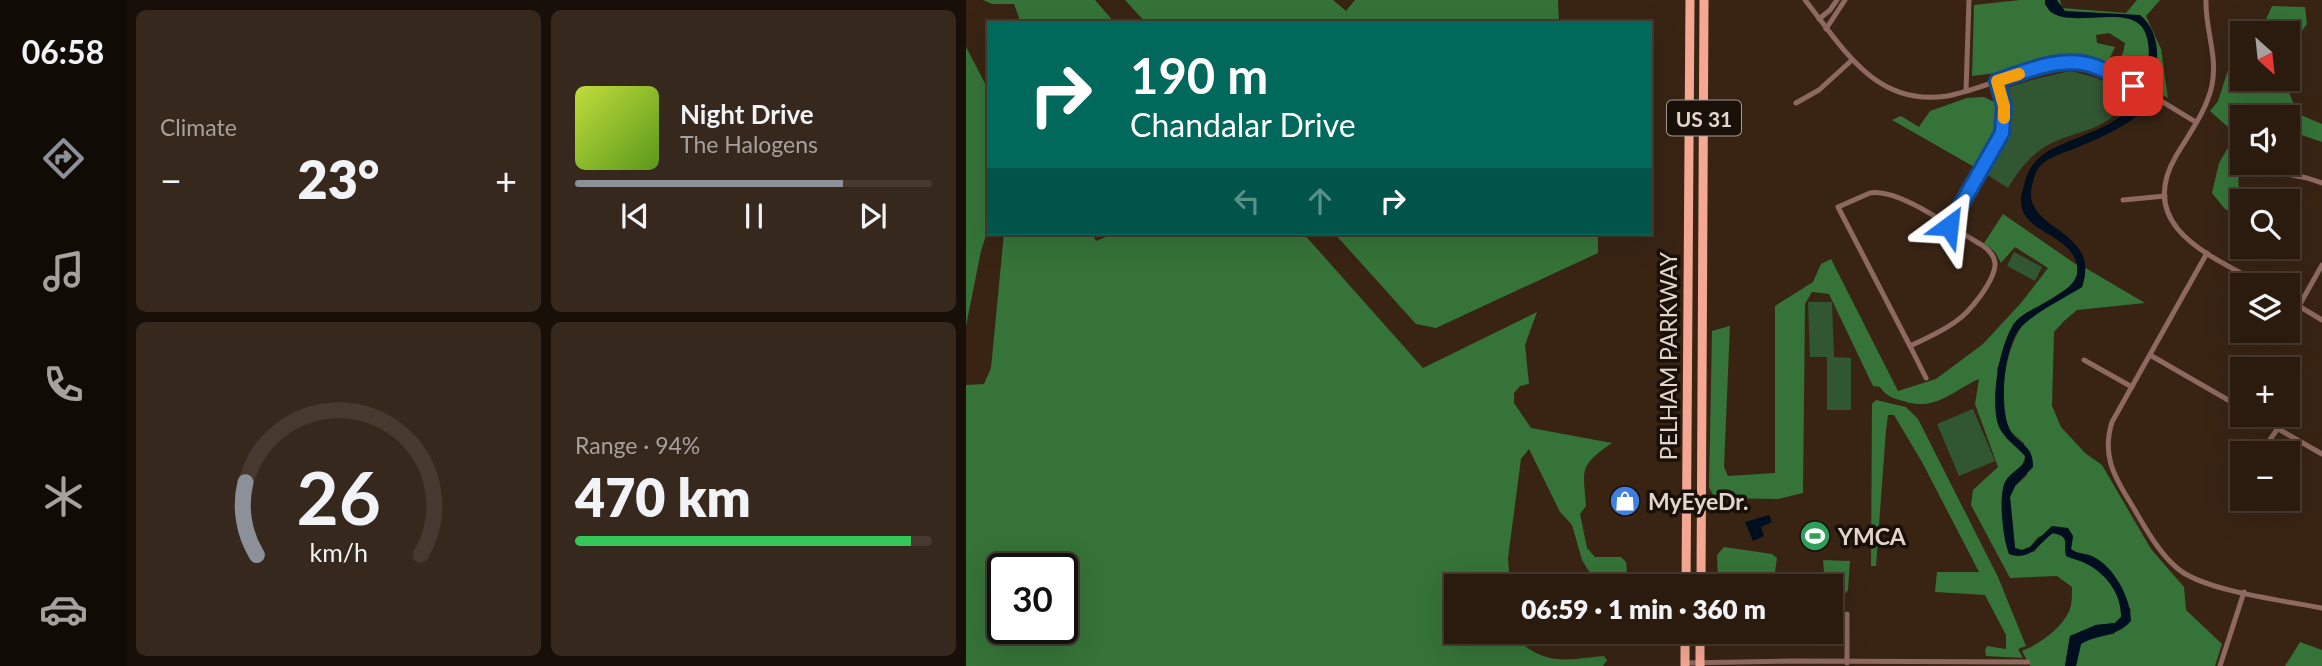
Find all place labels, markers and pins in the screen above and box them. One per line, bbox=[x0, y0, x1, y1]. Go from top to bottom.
pin bbox=[2103, 56, 2163, 116]
shop icon: MyEyeDr. bbox=[1608, 484, 1642, 518]
place label: MyEyeDr. bbox=[1648, 487, 1748, 515]
sports icon: YMCA bbox=[1798, 519, 1832, 553]
place label: YMCA bbox=[1837, 522, 1907, 550]

